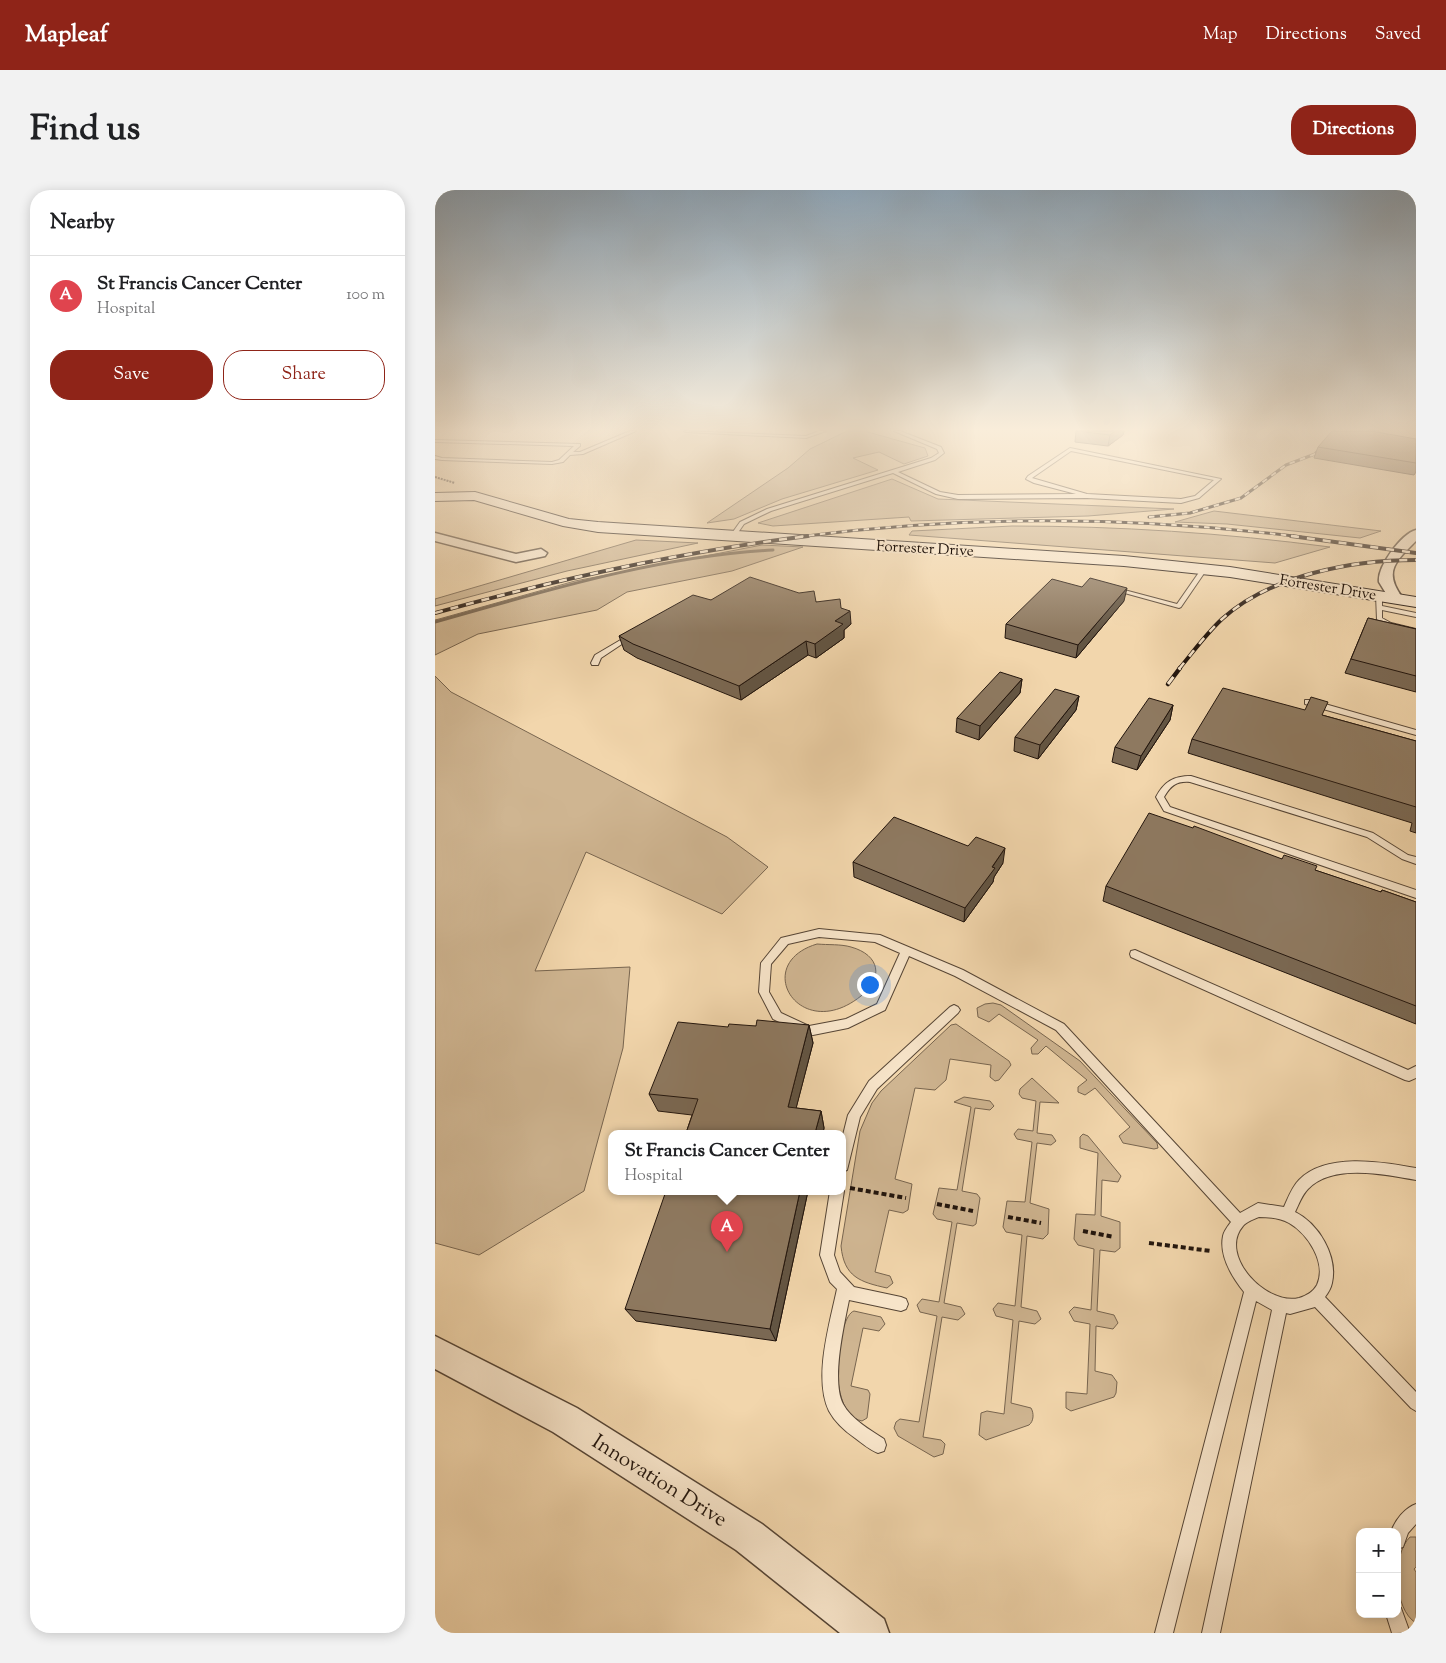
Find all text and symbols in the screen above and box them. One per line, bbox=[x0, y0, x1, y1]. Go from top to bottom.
text: Mapleaf bbox=[25, 18, 108, 52]
text: Map bbox=[1203, 22, 1238, 48]
text: Directions bbox=[1266, 22, 1347, 48]
text: Saved bbox=[1375, 22, 1421, 48]
text: Find us bbox=[30, 105, 140, 156]
button: Directions bbox=[1291, 105, 1416, 155]
text: Nearby bbox=[50, 208, 115, 238]
text: St Francis Cancer Center bbox=[97, 271, 302, 298]
text: A bbox=[60, 284, 73, 307]
text: 100 m bbox=[346, 284, 385, 307]
text: Hospital bbox=[97, 298, 155, 321]
button: Save bbox=[50, 350, 213, 400]
button: Share bbox=[223, 350, 385, 400]
street label: Forrester Drive bbox=[876, 536, 974, 563]
street label: Forrester Drive bbox=[1278, 570, 1378, 606]
your location bbox=[857, 972, 883, 998]
popup bbox=[608, 1130, 846, 1195]
text: St Francis Cancer Center bbox=[624, 1138, 830, 1165]
text: Hospital bbox=[624, 1165, 683, 1188]
pin: A bbox=[711, 1211, 743, 1252]
street label: Innovation Drive bbox=[585, 1428, 733, 1535]
map controls bbox=[1356, 1528, 1401, 1618]
button: + bbox=[1356, 1528, 1401, 1573]
button: − bbox=[1356, 1573, 1401, 1618]

